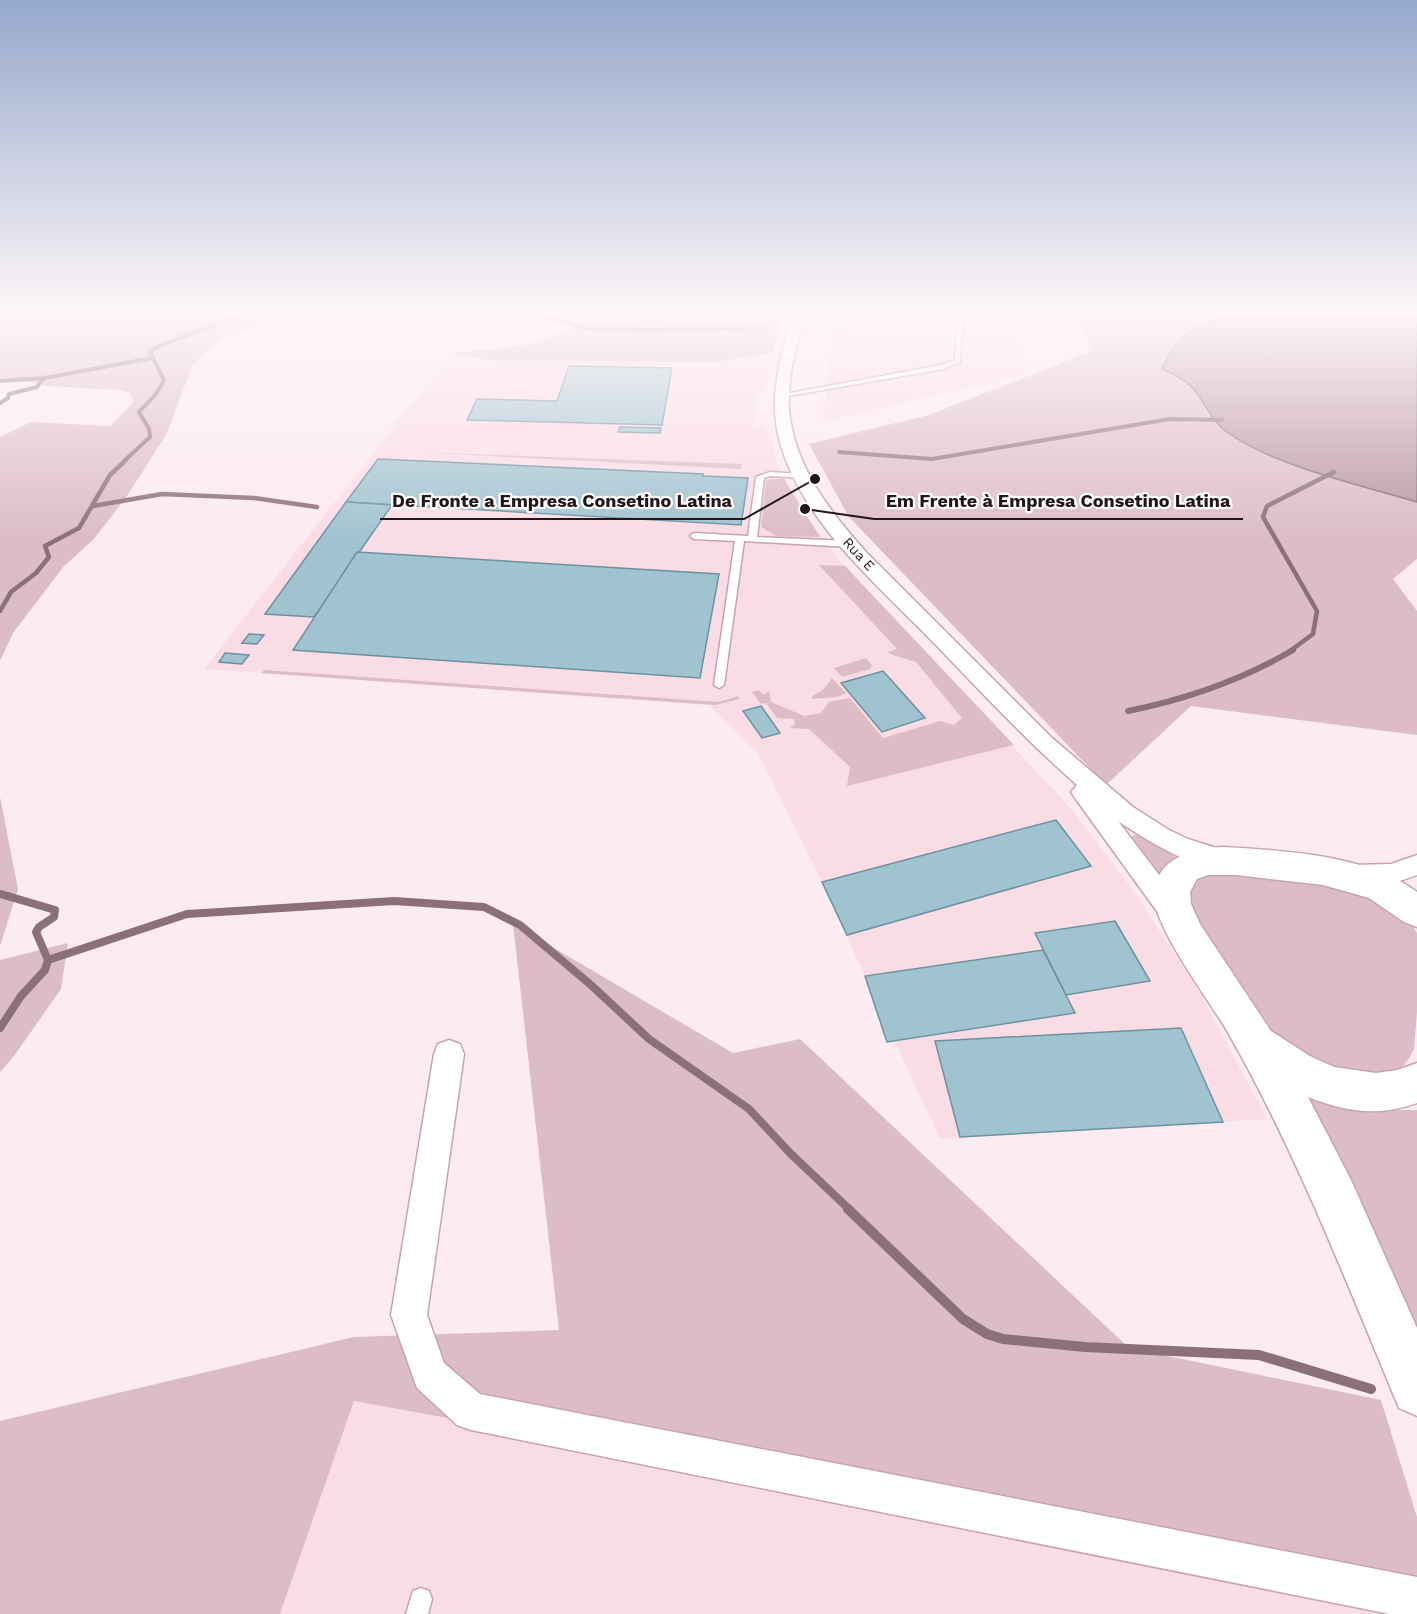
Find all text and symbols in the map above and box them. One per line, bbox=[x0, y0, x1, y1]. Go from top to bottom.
callout: De Fronte a Empresa Consetino Latina bbox=[380, 483, 744, 519]
callout: Em Frente à Empresa Consetino Latina bbox=[874, 483, 1243, 519]
text: De Fronte a Empresa Consetino Latina bbox=[392, 490, 733, 511]
text: Em Frente à Empresa Consetino Latina bbox=[886, 490, 1231, 511]
street label: Rua E bbox=[840, 534, 878, 574]

